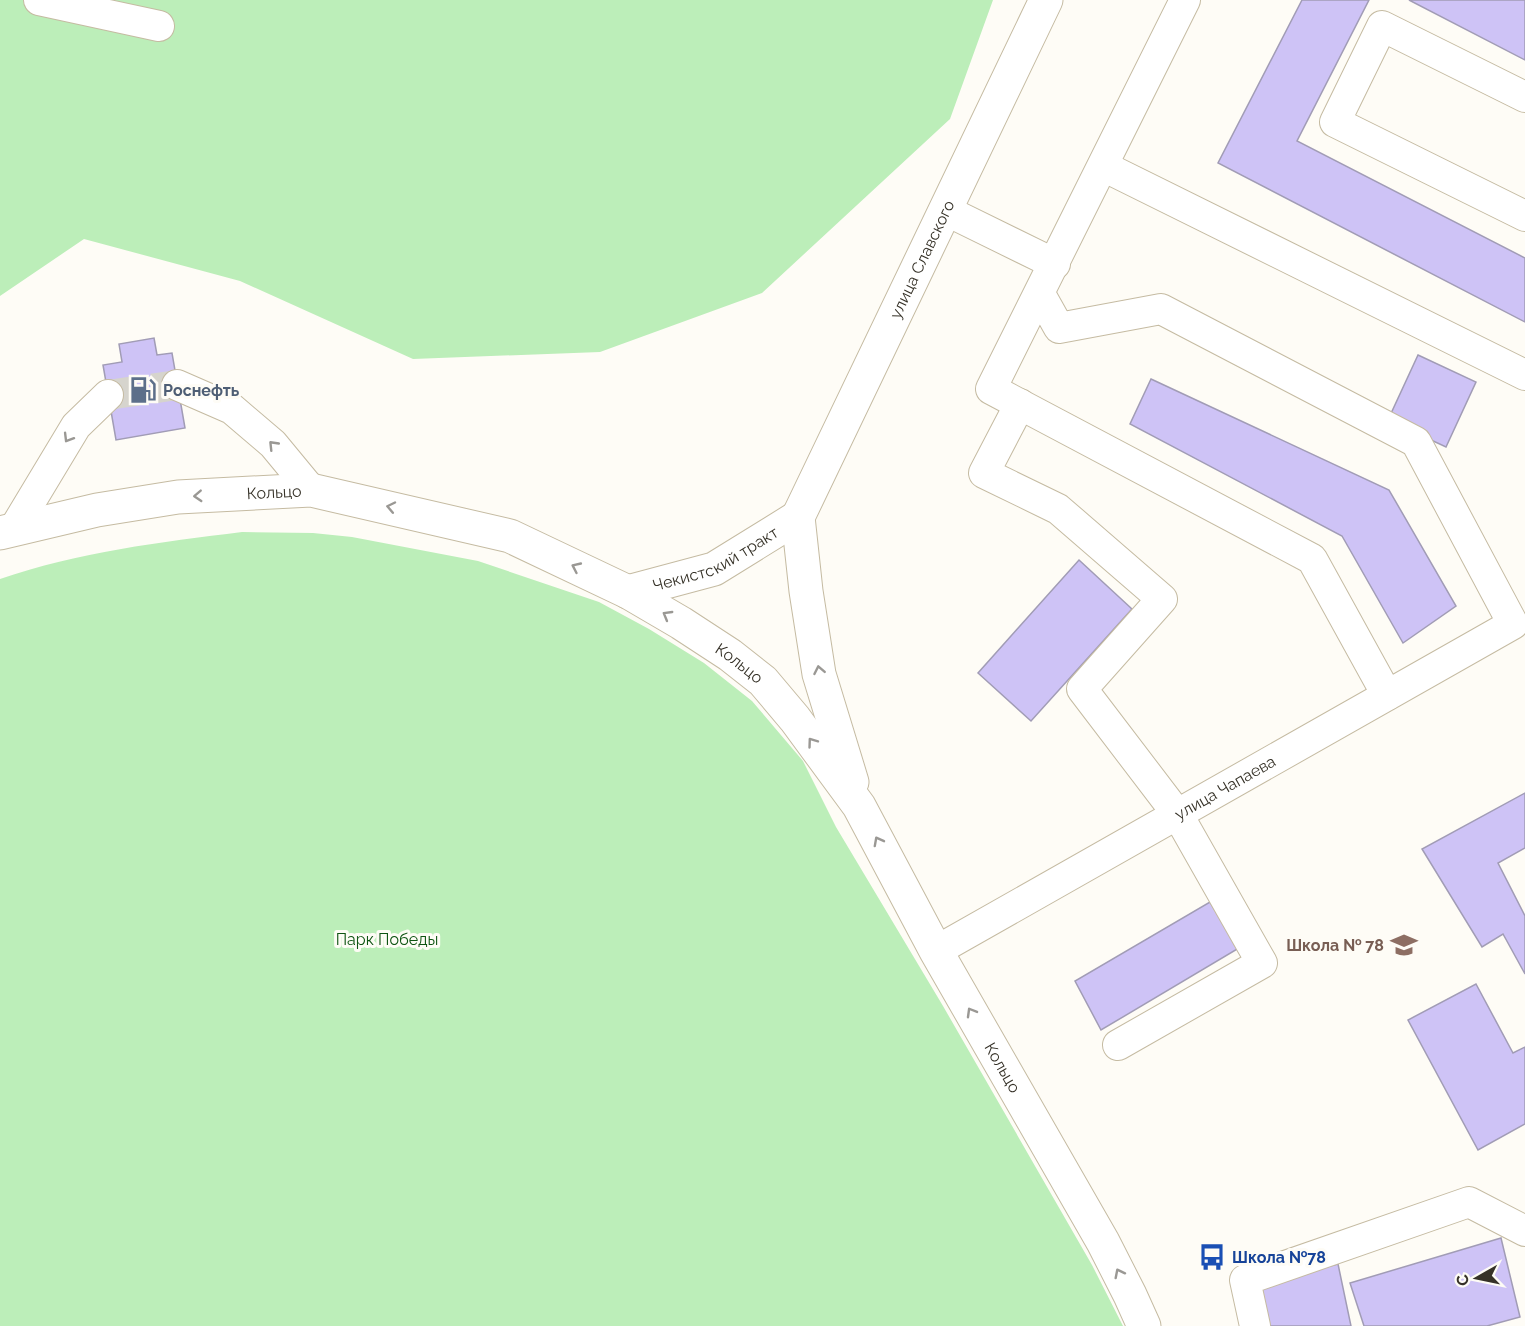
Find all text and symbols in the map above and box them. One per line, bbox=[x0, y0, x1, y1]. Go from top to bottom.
street label: улица Славского bbox=[886, 197, 959, 322]
fuel station icon: Роснефть bbox=[128, 375, 158, 405]
place label: Роснефть bbox=[163, 381, 240, 400]
one-way arrow bbox=[64, 432, 76, 442]
one-way arrow bbox=[270, 442, 281, 453]
street label: Кольцо bbox=[246, 482, 302, 503]
one-way arrow bbox=[194, 489, 203, 502]
one-way arrow bbox=[386, 501, 396, 514]
street label: Чекистский тракт bbox=[651, 523, 782, 595]
one-way arrow bbox=[571, 563, 582, 575]
one-way arrow bbox=[663, 611, 674, 622]
street label: Кольцо bbox=[712, 639, 767, 687]
one-way arrow bbox=[813, 665, 826, 675]
one-way arrow bbox=[809, 738, 820, 749]
street label: улица Чапаева bbox=[1171, 752, 1279, 824]
one-way arrow bbox=[873, 836, 885, 847]
park label: Парк Победы bbox=[336, 930, 438, 949]
school or university icon: Школа № 78 bbox=[1389, 930, 1419, 960]
place label: Школа № 78 bbox=[1286, 936, 1384, 955]
one-way arrow bbox=[967, 1008, 978, 1018]
street label: Кольцо bbox=[981, 1039, 1024, 1096]
bus stop icon: Школа №78 bbox=[1197, 1242, 1227, 1272]
place label: Школа №78 bbox=[1232, 1248, 1326, 1267]
north arrow bbox=[1447, 1248, 1507, 1308]
one-way arrow bbox=[1115, 1269, 1126, 1279]
text: С bbox=[1452, 1273, 1473, 1287]

